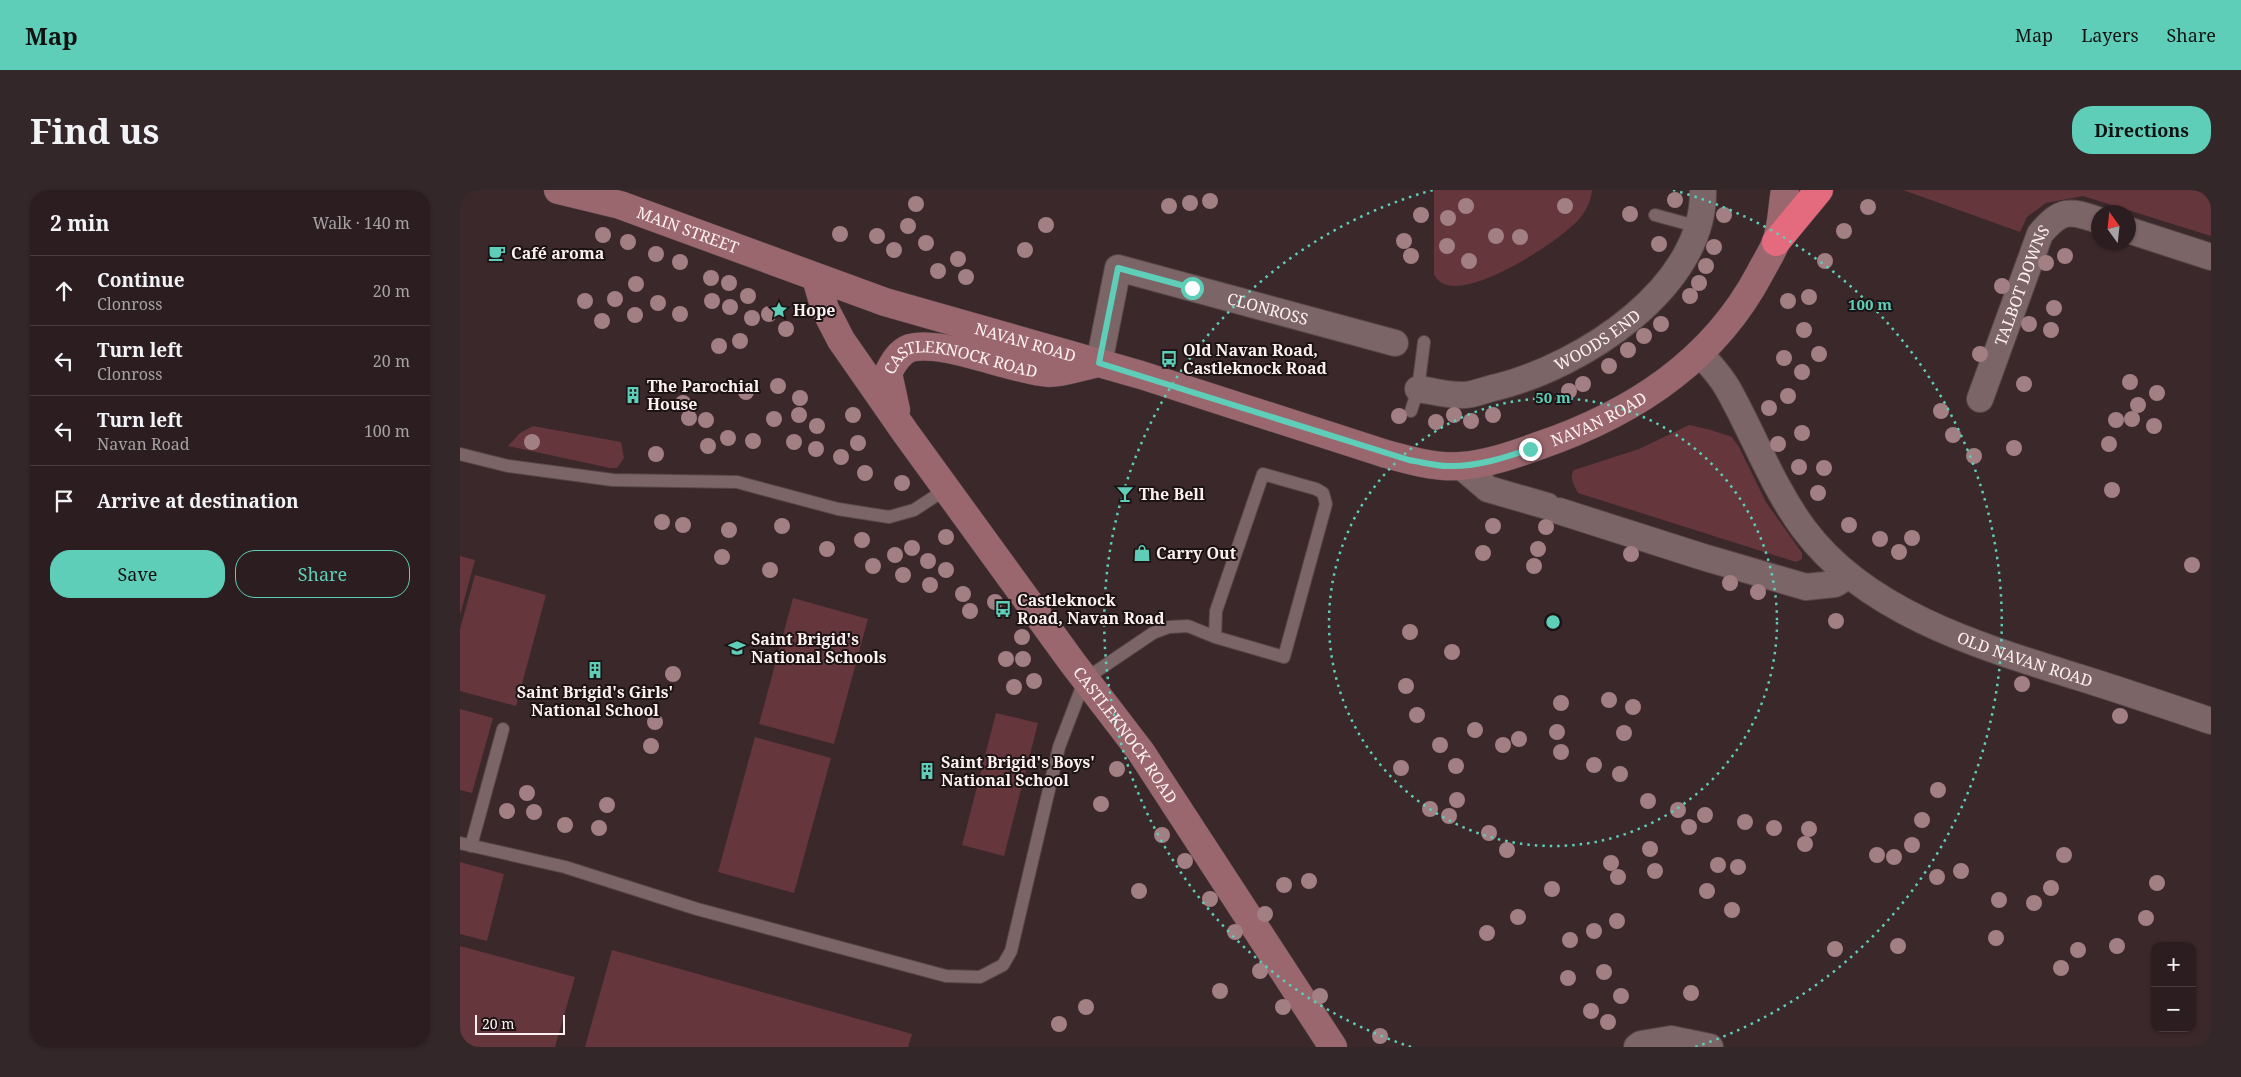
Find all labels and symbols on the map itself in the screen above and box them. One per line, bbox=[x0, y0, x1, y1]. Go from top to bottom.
street label: MAIN STREET bbox=[634, 201, 742, 259]
north arrow bbox=[2091, 205, 2136, 250]
street label: TALBOT DOWNS bbox=[1989, 220, 2054, 349]
place label: Café aroma bbox=[511, 242, 605, 264]
cafe icon: Café aroma bbox=[487, 243, 507, 263]
route start bbox=[1181, 277, 1204, 300]
street label: CLONROSS bbox=[1225, 287, 1311, 330]
text: 100 m bbox=[1848, 294, 1892, 314]
place label: Hope bbox=[793, 299, 835, 321]
place icon: Hope bbox=[769, 300, 789, 320]
street label: WOODS END bbox=[1551, 304, 1645, 376]
street label: NAVAN ROAD bbox=[972, 317, 1078, 367]
text: CASTLEKNOCK ROAD bbox=[878, 335, 1040, 382]
place label: Old Navan Road, Castleknock Road bbox=[1183, 339, 1328, 379]
bus stop icon: Old Navan Road, Castleknock Road bbox=[1159, 349, 1179, 369]
street label: CASTLEKNOCK ROAD bbox=[885, 362, 1051, 390]
place label: The Parochial House bbox=[647, 375, 760, 415]
building icon: The Parochial House bbox=[623, 385, 643, 405]
text: 50 m bbox=[1535, 387, 1571, 407]
street label: NAVAN ROAD bbox=[1548, 387, 1651, 452]
route end bbox=[1519, 438, 1542, 461]
place label: The Bell bbox=[1139, 483, 1205, 505]
bar icon: The Bell bbox=[1115, 484, 1135, 504]
place label: Carry Out bbox=[1156, 542, 1237, 564]
shop icon: Carry Out bbox=[1132, 543, 1152, 563]
place label: Castleknock Road, Navan Road bbox=[1017, 589, 1165, 629]
bus stop icon: Castleknock Road, Navan Road bbox=[993, 599, 1013, 619]
centre of rings bbox=[1544, 613, 1562, 631]
street label: OLD NAVAN ROAD bbox=[1954, 626, 2096, 692]
place label: Saint Brigid's National Schools bbox=[751, 628, 887, 668]
school or university icon: Saint Brigid's National Schools bbox=[727, 638, 747, 658]
building icon: Saint Brigid's Girls' National School bbox=[585, 660, 605, 680]
street label: CASTLEKNOCK ROAD bbox=[1068, 662, 1183, 808]
place label: Saint Brigid's Girls' National School bbox=[517, 681, 673, 721]
place label: Saint Brigid's Boys' National School bbox=[941, 751, 1095, 791]
building icon: Saint Brigid's Boys' National School bbox=[917, 761, 937, 781]
scale bar bbox=[475, 1012, 565, 1035]

